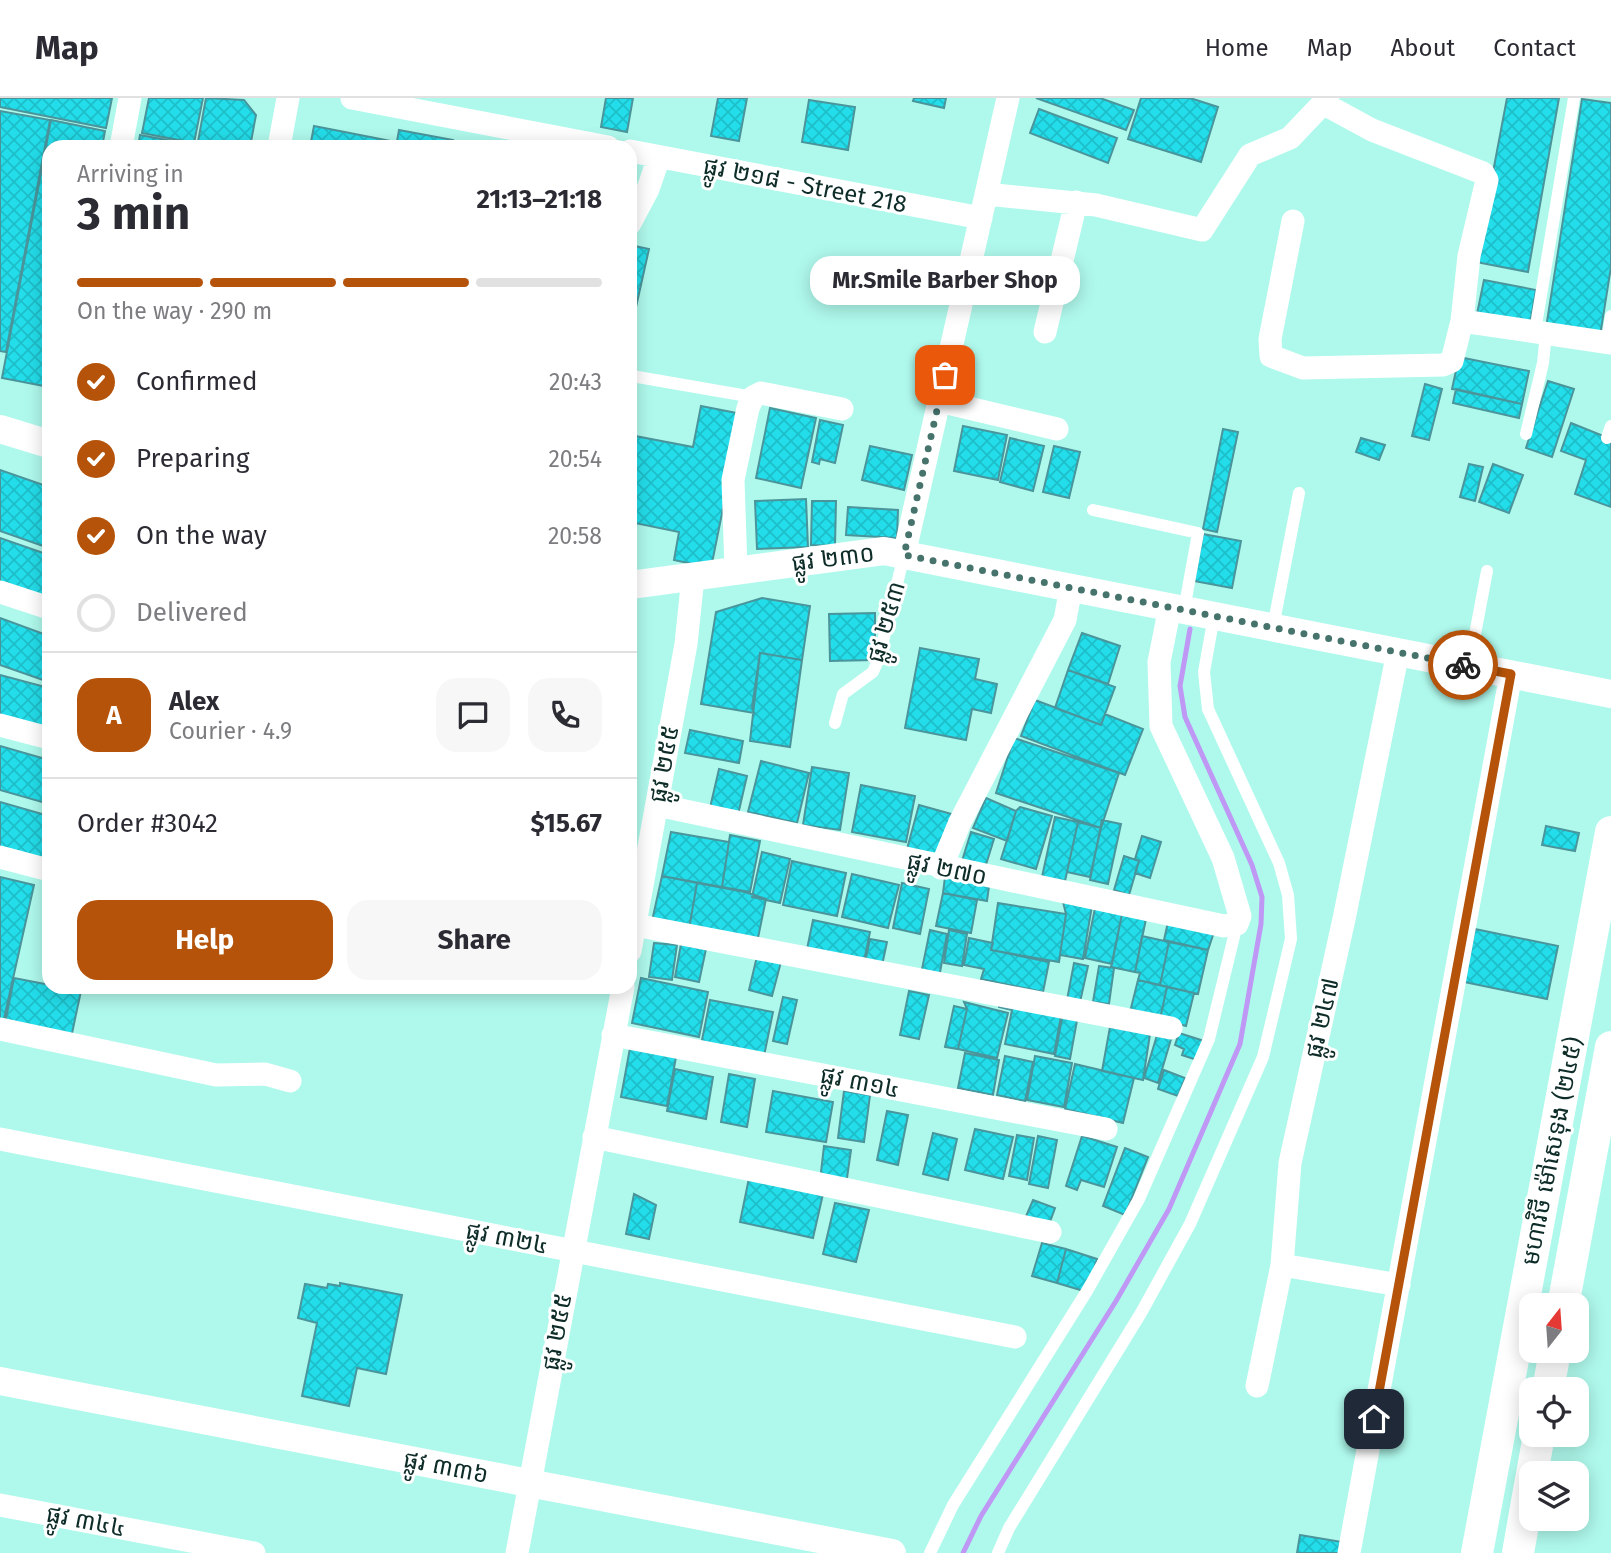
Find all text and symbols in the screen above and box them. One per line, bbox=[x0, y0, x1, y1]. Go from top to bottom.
text: Map bbox=[35, 28, 99, 68]
text: Home bbox=[1205, 34, 1269, 62]
text: Map bbox=[1307, 34, 1353, 62]
text: About bbox=[1391, 34, 1455, 62]
text: Contact bbox=[1493, 34, 1576, 62]
street label: ផ្លូវ ២១៨ - Street 218 bbox=[699, 152, 909, 226]
text: Arriving in bbox=[77, 160, 184, 188]
text: 21:13–21:18 bbox=[476, 184, 602, 215]
text: 3 min bbox=[77, 186, 190, 241]
callout: Mr.Smile Barber Shop bbox=[810, 256, 1080, 305]
text: Mr.Smile Barber Shop bbox=[832, 266, 1058, 294]
text: On the way · 290 m bbox=[77, 297, 272, 325]
pin bbox=[915, 345, 975, 405]
icon: bag bbox=[926, 356, 964, 394]
icon: check bbox=[77, 363, 115, 401]
text: Confirmed bbox=[136, 366, 257, 397]
text: 20:43 bbox=[549, 368, 602, 396]
icon: check bbox=[77, 440, 115, 478]
text: Preparing bbox=[136, 443, 249, 474]
text: 20:54 bbox=[548, 445, 602, 473]
icon: check bbox=[77, 517, 115, 555]
text: On the way bbox=[136, 520, 267, 551]
text: 20:58 bbox=[548, 522, 602, 550]
street label: ផ្លូវ ២៣០ bbox=[790, 539, 877, 585]
street label: ផ្លូវ ២៥៣ bbox=[861, 578, 919, 668]
text: Delivered bbox=[136, 597, 248, 628]
courier bbox=[1428, 630, 1498, 700]
icon: bike bbox=[1444, 646, 1482, 684]
button: chat bbox=[436, 678, 510, 752]
button: phone bbox=[528, 678, 602, 752]
text: Alex bbox=[169, 686, 219, 717]
text: A bbox=[106, 700, 122, 731]
text: Courier · 4.9 bbox=[169, 717, 292, 745]
street label: ផ្លូវ ២៥៥ bbox=[643, 723, 693, 806]
text: Order #3042 bbox=[77, 808, 218, 839]
text: $15.67 bbox=[530, 808, 602, 839]
street label: ផ្លូវ ២៧០ bbox=[903, 847, 990, 899]
button: Help bbox=[77, 900, 333, 980]
button: Share bbox=[347, 900, 602, 980]
street label: ផ្លូវ ២៤៧ bbox=[1299, 975, 1353, 1063]
street label: មហាវិថី ម៉ៅសេទុង (២៤៥) bbox=[1515, 1034, 1589, 1268]
street label: ផ្លូវ ៣១៤ bbox=[816, 1061, 902, 1111]
street label: ផ្លូវ ៣២៤ bbox=[462, 1216, 551, 1268]
street label: ផ្លូវ ២៥៥ bbox=[536, 1291, 586, 1374]
north arrow bbox=[1519, 1293, 1589, 1363]
map controls bbox=[1519, 1293, 1589, 1531]
button: locate bbox=[1519, 1377, 1589, 1447]
pin bbox=[1344, 1389, 1404, 1449]
icon: home bbox=[1355, 1400, 1393, 1438]
street label: ផ្លូវ ៣៣៦ bbox=[400, 1445, 491, 1497]
button: layers bbox=[1519, 1461, 1589, 1531]
street label: ផ្លូវ ៣៤៤ bbox=[42, 1500, 128, 1550]

